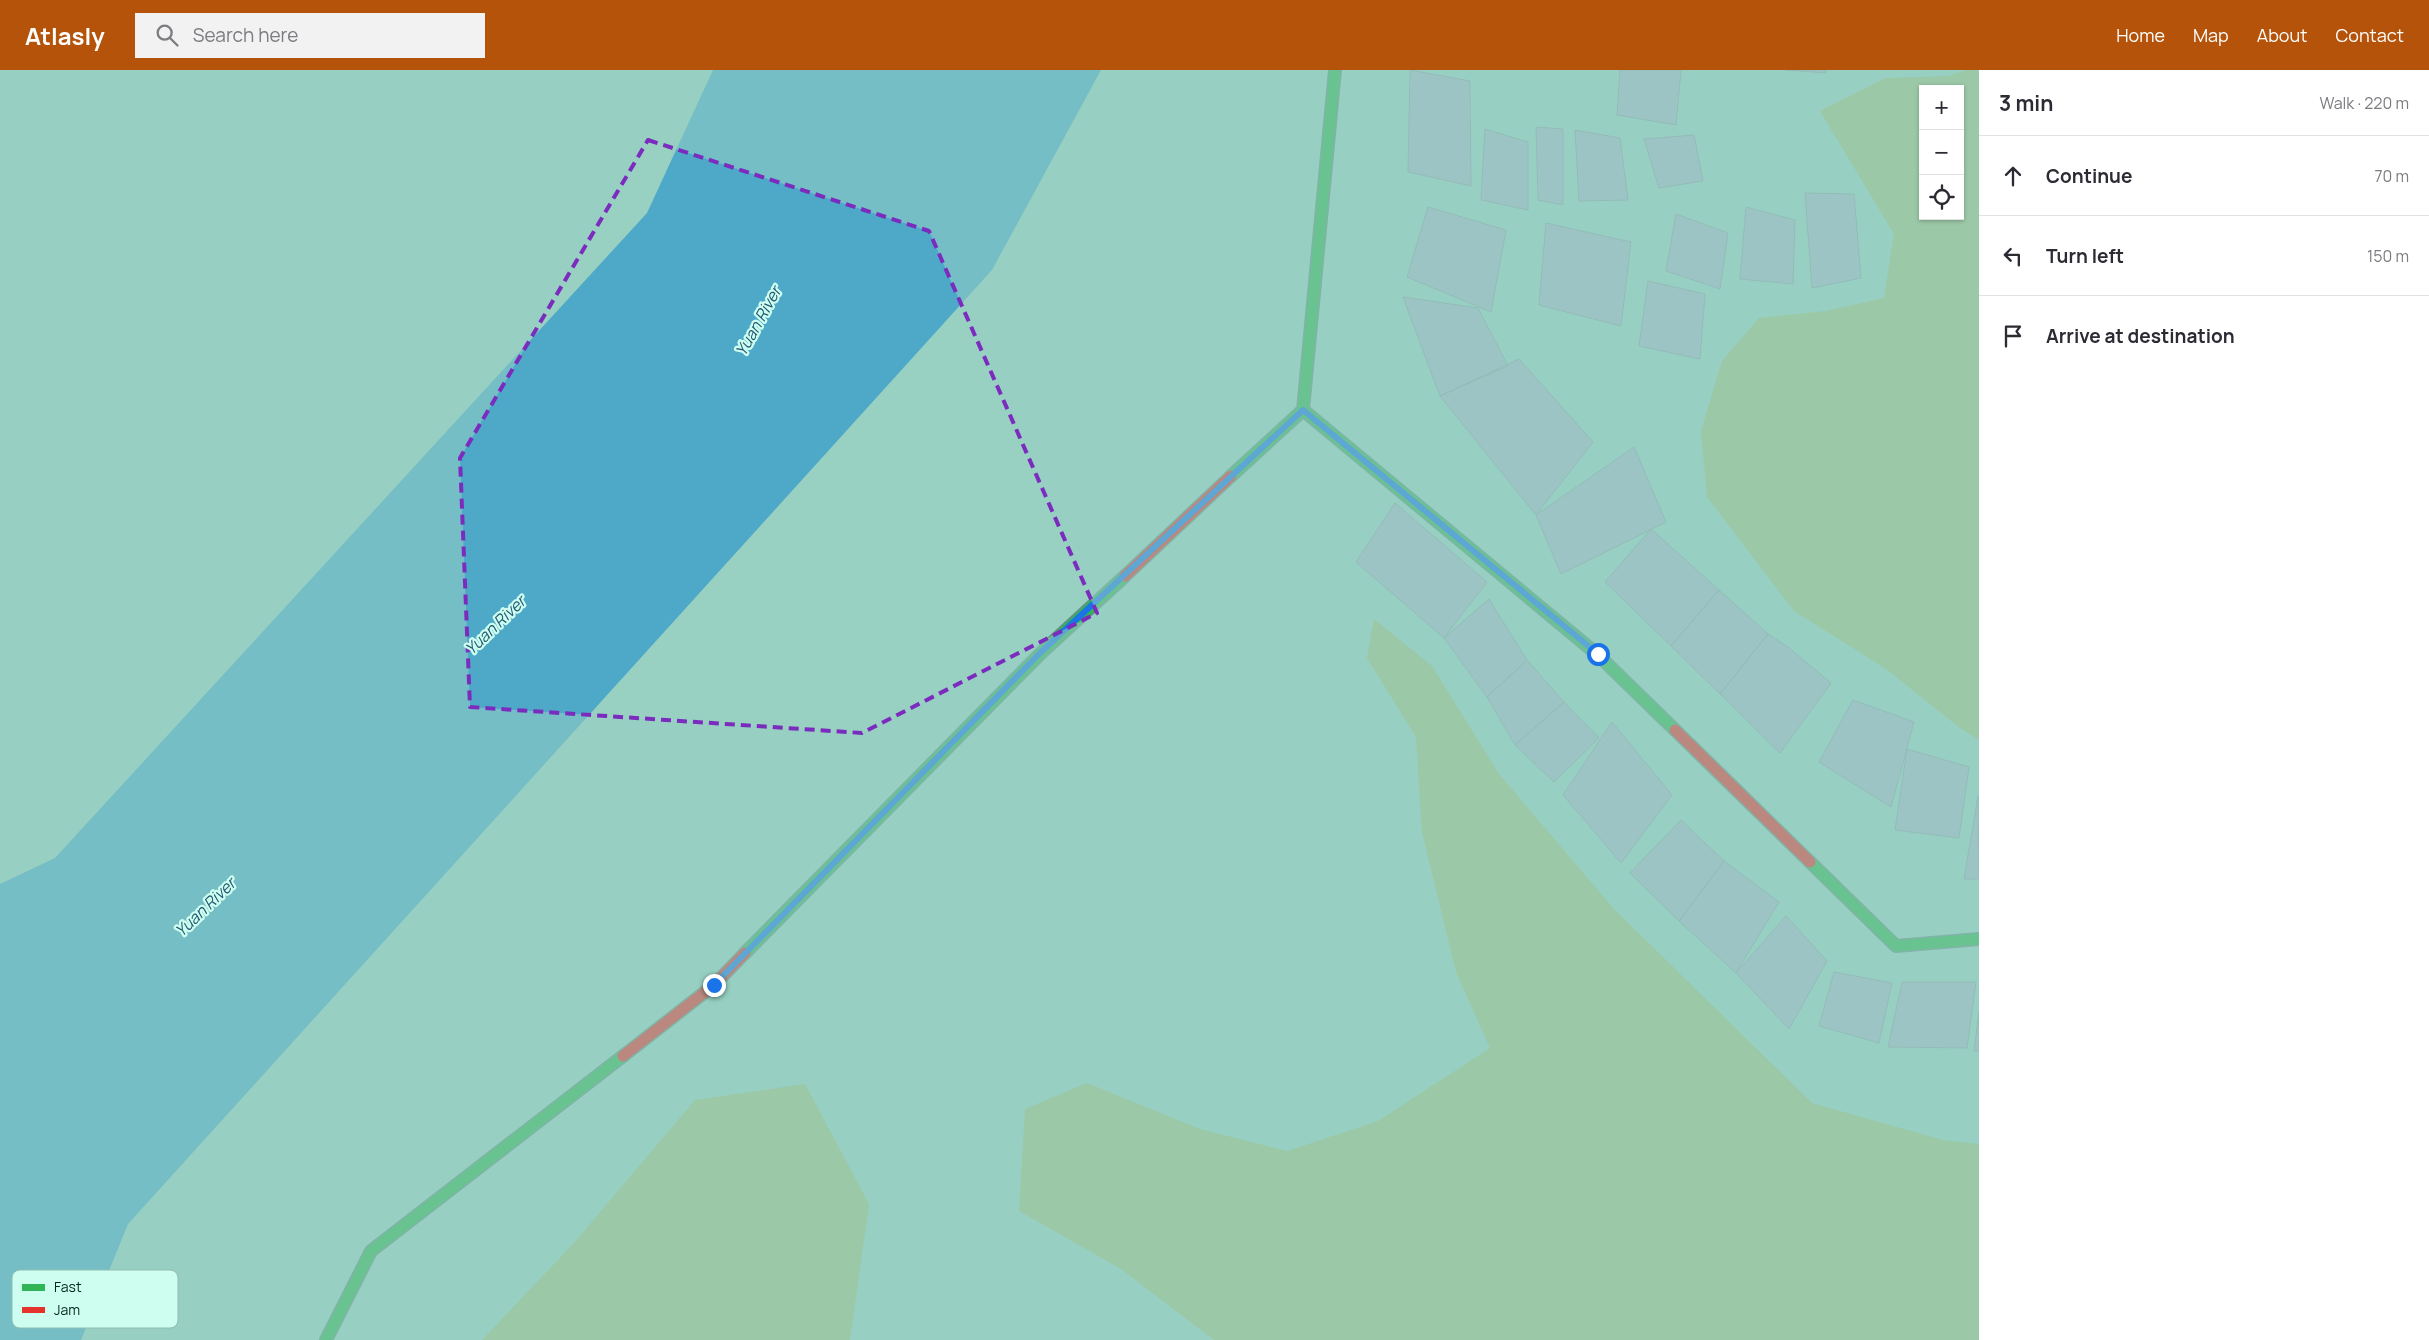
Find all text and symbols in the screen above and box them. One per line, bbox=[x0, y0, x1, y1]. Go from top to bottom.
search box bbox=[135, 13, 485, 58]
text: Atlasly bbox=[25, 19, 105, 52]
icon: search bbox=[153, 21, 181, 49]
text: Search here bbox=[193, 22, 298, 48]
text: Home bbox=[2116, 23, 2165, 47]
text: Map bbox=[2193, 23, 2229, 47]
text: About bbox=[2257, 23, 2307, 47]
text: Contact bbox=[2335, 23, 2404, 47]
map controls bbox=[1919, 85, 1964, 220]
button: + bbox=[1919, 85, 1964, 130]
text: 3 min bbox=[1999, 89, 2053, 117]
text: Walk · 220 m bbox=[2319, 92, 2409, 114]
button: − bbox=[1919, 130, 1964, 175]
icon: ahead bbox=[1999, 162, 2027, 190]
text: Continue bbox=[2046, 163, 2132, 189]
text: 70 m bbox=[2374, 165, 2409, 187]
button: locate bbox=[1919, 175, 1964, 220]
icon: left bbox=[1999, 242, 2027, 270]
text: Turn left bbox=[2046, 243, 2124, 269]
text: 150 m bbox=[2367, 245, 2409, 267]
water label: Yuan River bbox=[730, 280, 787, 360]
icon: arrive bbox=[1999, 322, 2027, 350]
text: Arrive at destination bbox=[2046, 323, 2235, 349]
water label: Yuan River bbox=[460, 589, 532, 659]
route start bbox=[1587, 643, 1610, 666]
water label: Yuan River bbox=[170, 871, 242, 941]
route end bbox=[703, 974, 726, 997]
legend bbox=[12, 1270, 178, 1328]
text: Fast bbox=[54, 1277, 82, 1296]
text: Jam bbox=[54, 1300, 80, 1319]

